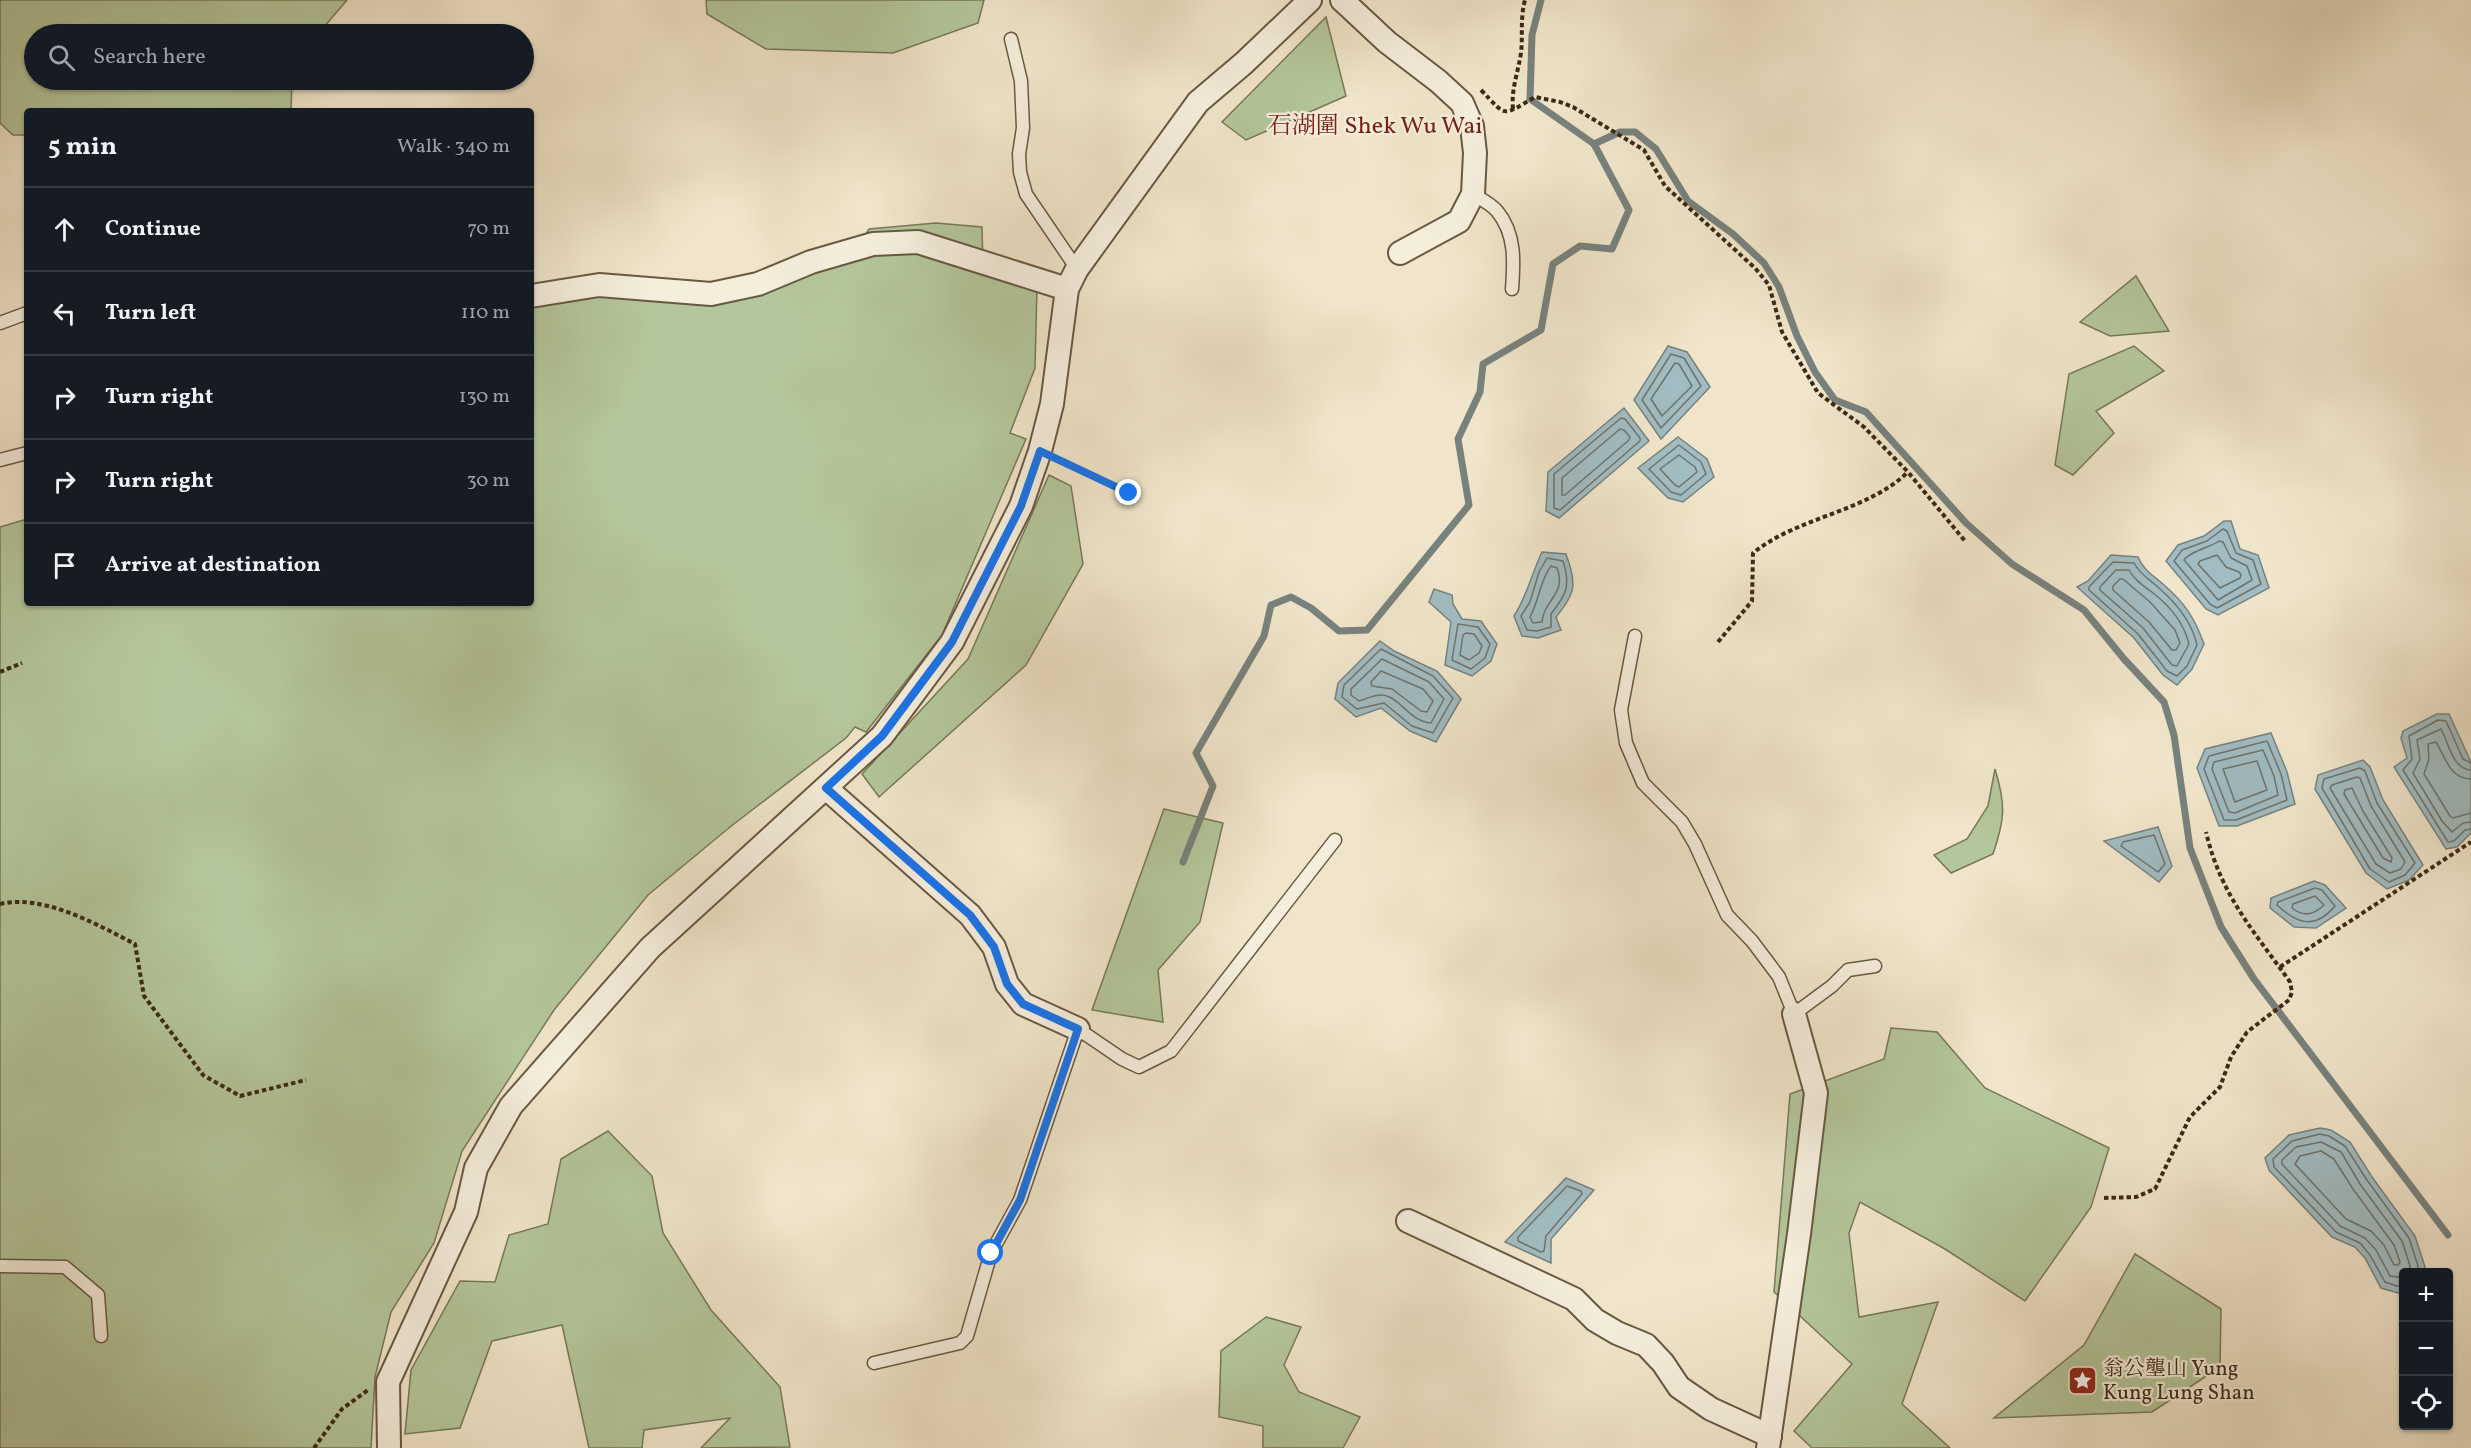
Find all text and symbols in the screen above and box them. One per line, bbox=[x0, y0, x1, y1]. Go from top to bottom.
search box bbox=[24, 24, 534, 90]
icon: search bbox=[45, 41, 78, 74]
text: Search here bbox=[93, 42, 206, 73]
district label: 石湖圍 Shek Wu Wai bbox=[1267, 110, 1483, 144]
text: 5 min bbox=[48, 129, 117, 165]
text: Walk · 340 m bbox=[397, 133, 510, 161]
icon: ahead bbox=[48, 213, 81, 246]
text: Continue bbox=[105, 214, 201, 245]
text: 70 m bbox=[467, 215, 510, 243]
icon: left bbox=[48, 297, 81, 330]
text: Turn left bbox=[105, 298, 196, 329]
text: 110 m bbox=[461, 299, 510, 327]
icon: right bbox=[48, 381, 81, 414]
text: Turn right bbox=[105, 382, 213, 413]
text: 130 m bbox=[459, 383, 510, 411]
icon: right bbox=[48, 465, 81, 498]
text: Turn right bbox=[105, 466, 213, 497]
text: 30 m bbox=[466, 467, 510, 495]
route end bbox=[1115, 479, 1141, 505]
icon: arrive bbox=[48, 549, 81, 582]
text: Arrive at destination bbox=[105, 550, 321, 581]
route start bbox=[977, 1239, 1003, 1265]
map controls bbox=[2399, 1268, 2453, 1430]
button: + bbox=[2399, 1268, 2453, 1322]
button: − bbox=[2399, 1322, 2453, 1376]
place label: 翁公壟山 Yung Kung Lung Shan bbox=[2103, 1355, 2255, 1408]
place icon: 翁公壟山 Yung Kung Lung Shan bbox=[2066, 1365, 2098, 1397]
button: locate bbox=[2399, 1376, 2453, 1430]

